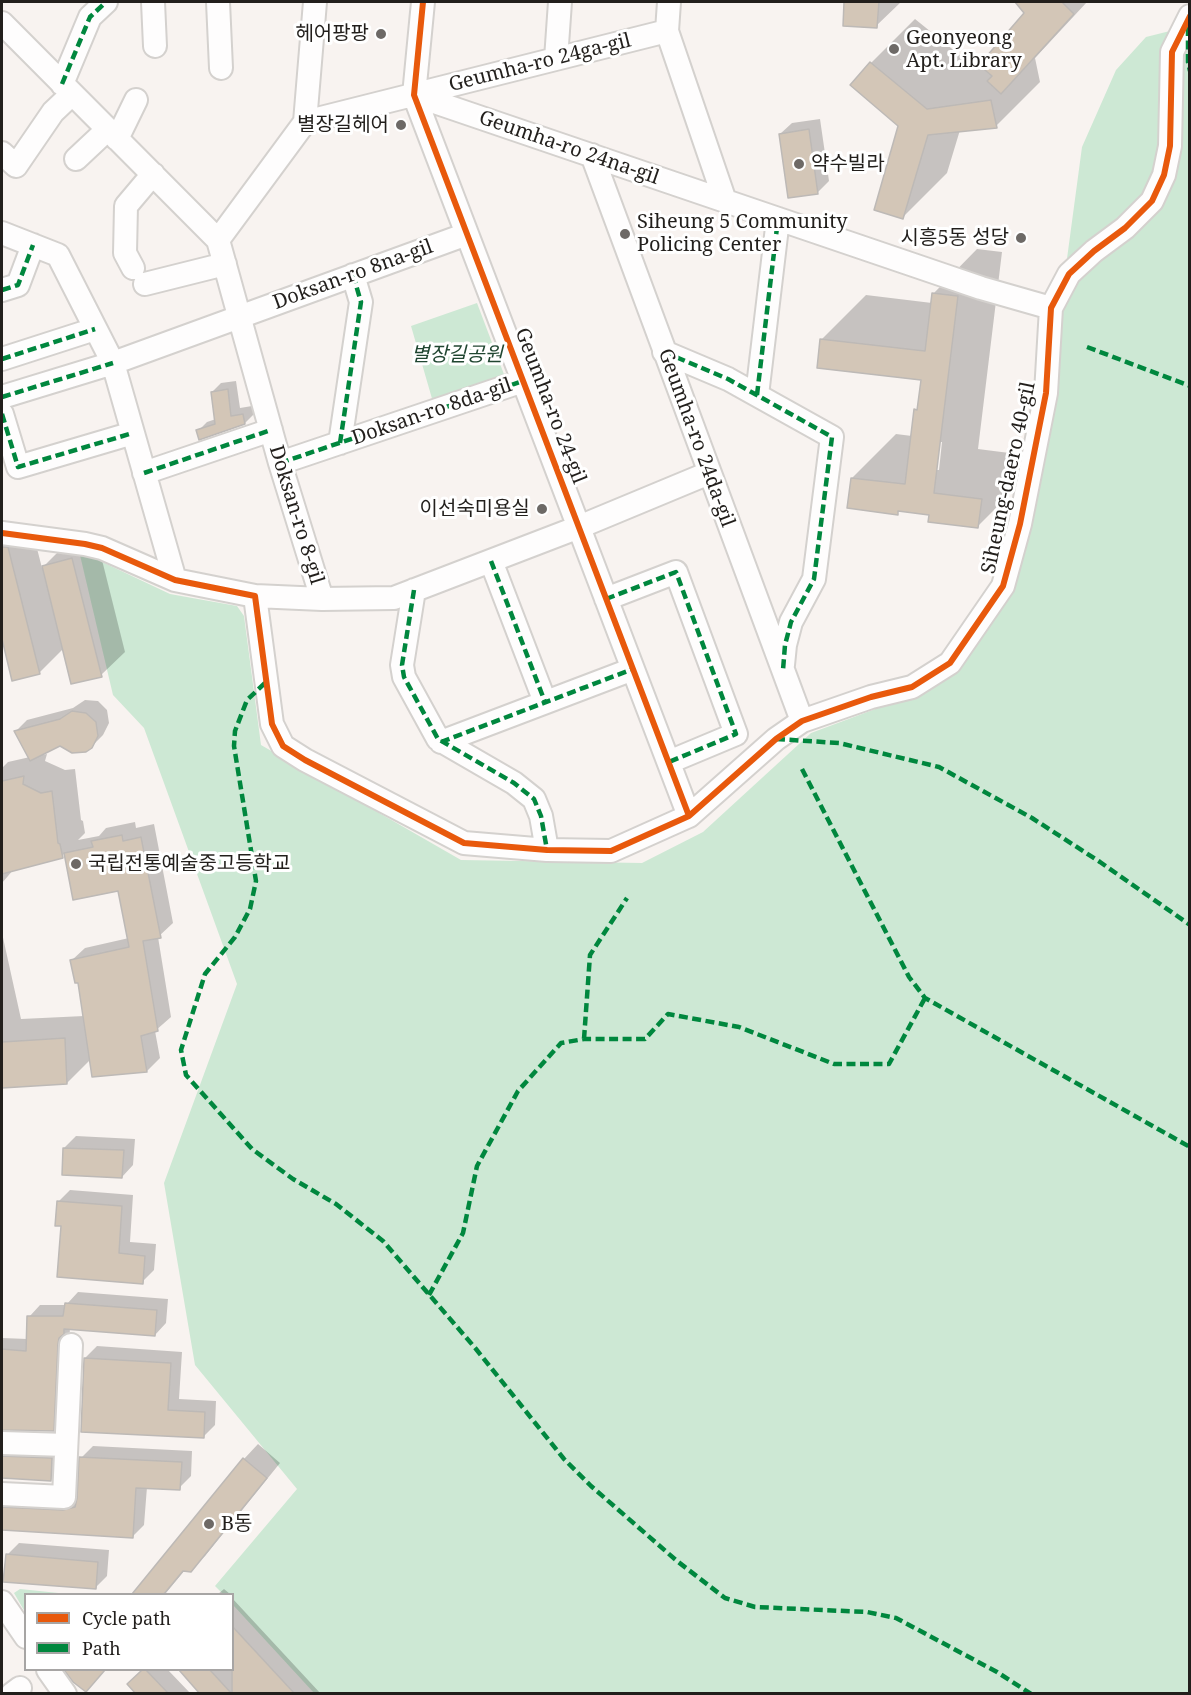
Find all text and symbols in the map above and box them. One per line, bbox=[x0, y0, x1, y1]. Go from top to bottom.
place label: 헤어팡팡 bbox=[295, 22, 369, 46]
place label: Geonyeong Apt. Library bbox=[906, 26, 1022, 73]
marker: 헤어팡팡 bbox=[374, 27, 388, 41]
street label: Geumha-ro 24ga-gil bbox=[446, 29, 634, 97]
marker: Geonyeong Apt. Library bbox=[887, 42, 901, 56]
street label: Geumha-ro 24na-gil bbox=[476, 106, 662, 190]
place label: 별장길헤어 bbox=[297, 113, 389, 137]
marker: 별장길헤어 bbox=[394, 118, 408, 132]
place label: 약수빌라 bbox=[811, 152, 885, 176]
marker: 약수빌라 bbox=[792, 157, 806, 171]
place label: Siheung 5 Community Policing Center bbox=[637, 210, 848, 257]
place label: 시흥5동 성당 bbox=[901, 226, 1009, 250]
marker: Siheung 5 Community Policing Center bbox=[618, 227, 632, 241]
marker: 시흥5동 성당 bbox=[1014, 231, 1028, 245]
street label: Doksan-ro 8na-gil bbox=[270, 235, 436, 315]
street label: Geumha-ro 24-gil bbox=[509, 325, 591, 487]
park label: 별장길공원 bbox=[411, 343, 503, 367]
street label: Geumha-ro 24da-gil bbox=[653, 345, 739, 531]
street label: Doksan-ro 8da-gil bbox=[349, 373, 515, 451]
street label: Siheung-daero 40-gil bbox=[977, 380, 1041, 576]
street label: Doksan-ro 8-gil bbox=[263, 443, 329, 587]
place label: 이선숙미용실 bbox=[420, 497, 530, 521]
marker: 이선숙미용실 bbox=[535, 502, 549, 516]
place label: 국립전통예술중고등학교 bbox=[88, 852, 290, 876]
marker: 국립전통예술중고등학교 bbox=[69, 857, 83, 871]
place label: B동 bbox=[221, 1512, 252, 1536]
marker: B동 bbox=[202, 1517, 216, 1531]
legend bbox=[24, 1593, 234, 1671]
text: Cycle path bbox=[82, 1606, 171, 1630]
text: Path bbox=[82, 1636, 121, 1660]

